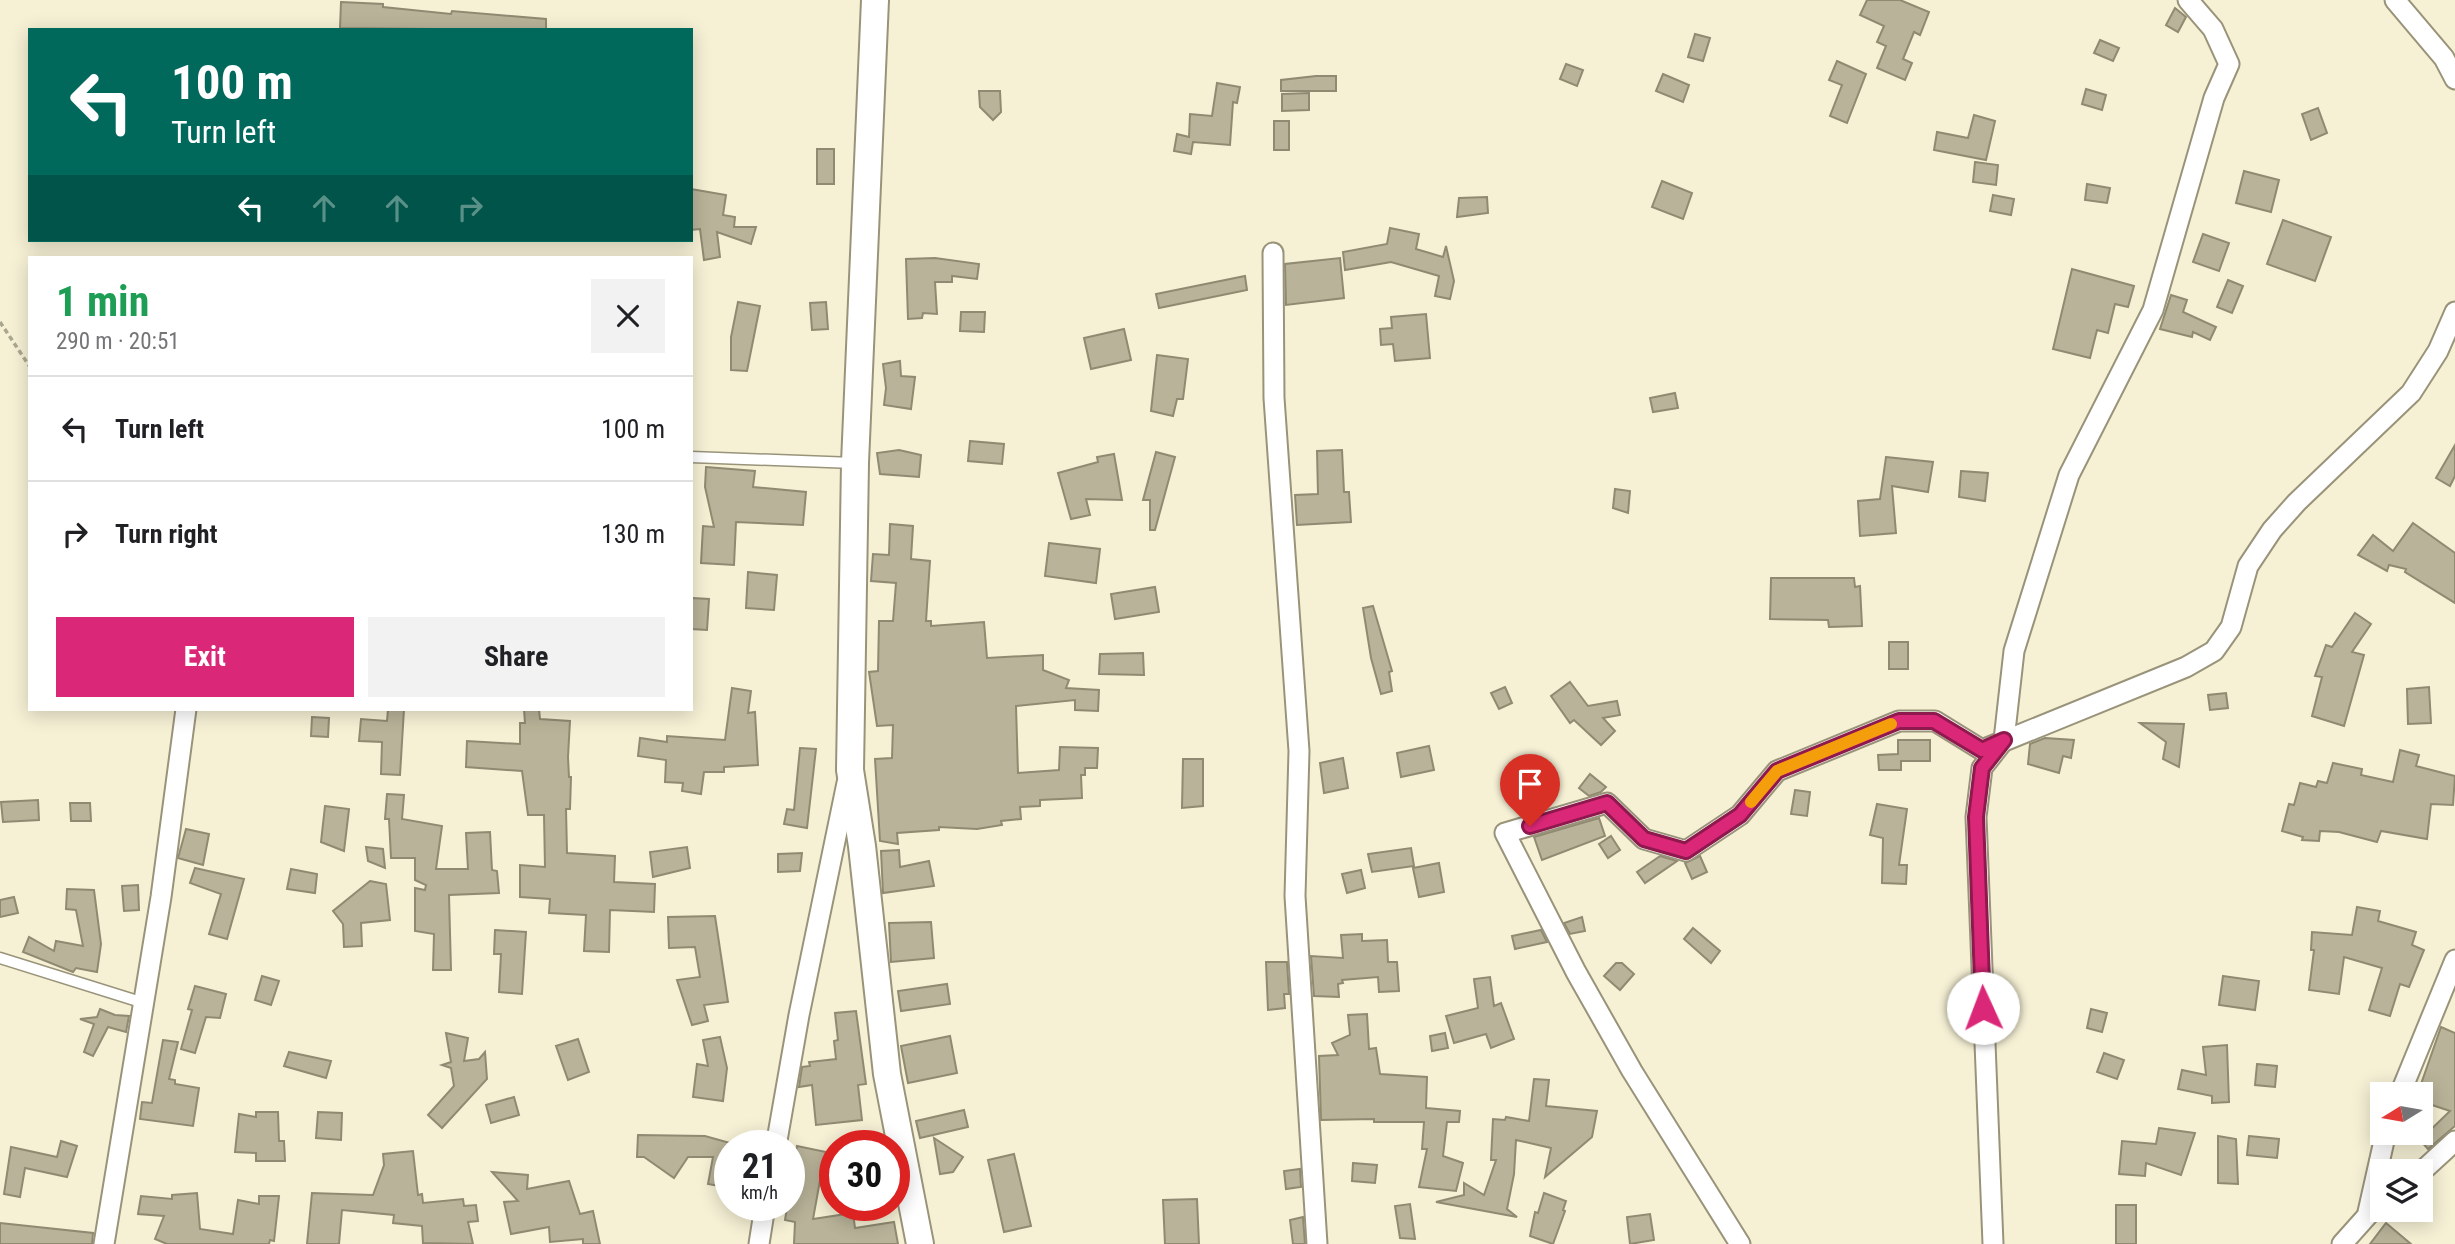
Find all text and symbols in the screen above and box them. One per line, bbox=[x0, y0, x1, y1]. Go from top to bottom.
text: 100 m bbox=[171, 54, 293, 111]
icon: left bbox=[56, 56, 147, 147]
text: Turn left bbox=[171, 113, 276, 151]
icon: left bbox=[232, 189, 270, 227]
icon: ahead bbox=[305, 189, 343, 227]
icon: ahead bbox=[378, 189, 416, 227]
icon: right bbox=[451, 189, 489, 227]
text: 1 min bbox=[56, 277, 149, 326]
button: close bbox=[591, 279, 665, 353]
text: 290 m · 20:51 bbox=[56, 328, 180, 355]
icon: left bbox=[56, 410, 94, 448]
text: Turn left bbox=[115, 414, 204, 444]
text: 100 m bbox=[601, 414, 665, 444]
icon: right bbox=[56, 515, 94, 553]
text: Turn right bbox=[115, 519, 217, 549]
text: 130 m bbox=[601, 519, 665, 549]
button: Exit bbox=[56, 617, 354, 697]
button: Share bbox=[368, 617, 665, 697]
pin bbox=[1500, 754, 1560, 826]
icon: arrive bbox=[1511, 765, 1549, 803]
position arrow bbox=[1946, 971, 2020, 1045]
north arrow bbox=[2370, 1082, 2432, 1144]
map controls bbox=[2370, 1082, 2433, 1222]
speed limit sign: 30 bbox=[819, 1130, 910, 1221]
text: 21 bbox=[742, 1146, 777, 1187]
button: layers bbox=[2370, 1159, 2433, 1222]
text: km/h bbox=[741, 1182, 778, 1203]

